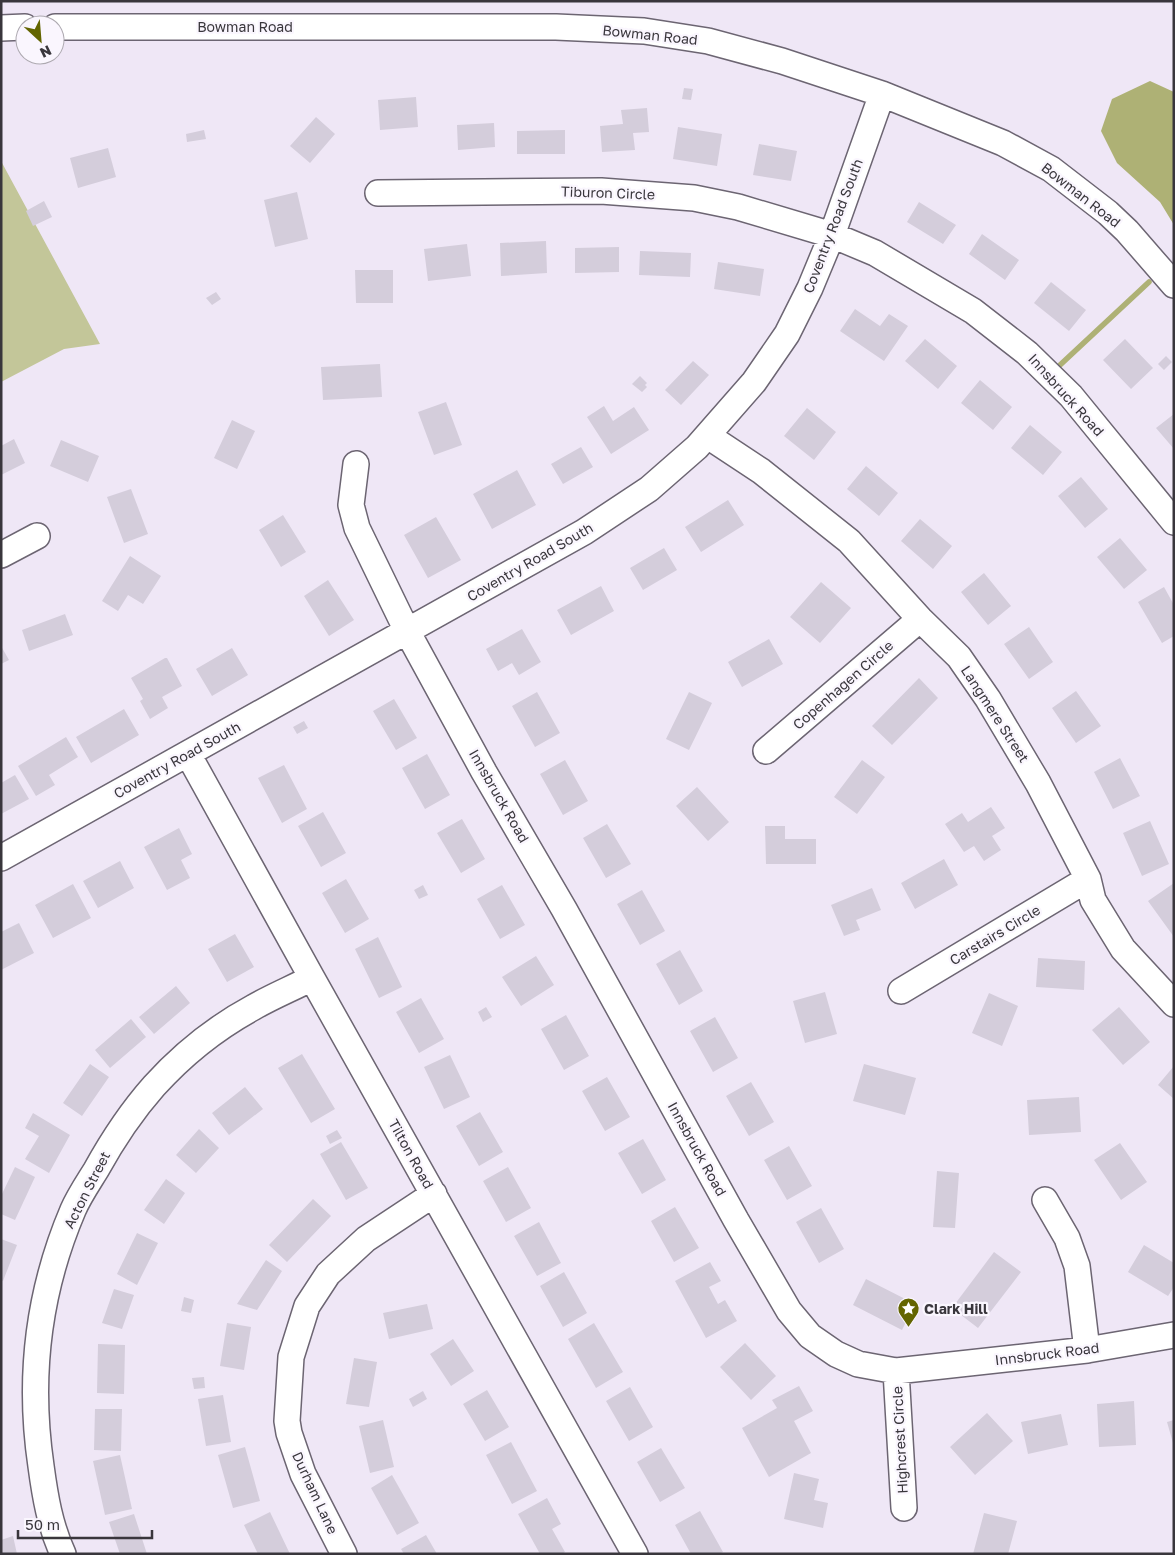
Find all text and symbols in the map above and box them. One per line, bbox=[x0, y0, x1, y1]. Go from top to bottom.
north arrow bbox=[15, 15, 65, 65]
street label: Bowman Road bbox=[197, 18, 293, 35]
street label: Bowman Road bbox=[602, 21, 699, 48]
text: N bbox=[37, 42, 54, 62]
street label: Coventry Road South bbox=[799, 156, 866, 295]
street label: Bowman Road bbox=[1038, 158, 1124, 231]
street label: Tiburon Circle bbox=[561, 182, 655, 203]
street label: Innsbruck Road bbox=[1025, 350, 1108, 439]
street label: Coventry Road South bbox=[464, 519, 596, 605]
street label: Copenhagen Circle bbox=[789, 636, 896, 733]
street label: Langmere Street bbox=[958, 662, 1033, 765]
street label: Coventry Road South bbox=[110, 718, 243, 802]
street label: Innsbruck Road bbox=[466, 746, 533, 845]
street label: Carstairs Circle bbox=[946, 901, 1043, 968]
street label: Innsbruck Road bbox=[665, 1099, 730, 1199]
street label: Tilton Road bbox=[385, 1116, 438, 1192]
street label: Acton Street bbox=[60, 1148, 113, 1231]
place icon: Clark Hill bbox=[896, 1297, 920, 1328]
place label: Clark Hill bbox=[924, 1300, 988, 1317]
street label: Innsbruck Road bbox=[994, 1339, 1100, 1368]
street label: Highcrest Circle bbox=[888, 1386, 911, 1494]
street label: Durham Lane bbox=[289, 1449, 342, 1537]
scale bar bbox=[18, 1508, 151, 1540]
text: 50 m bbox=[25, 1515, 60, 1533]

